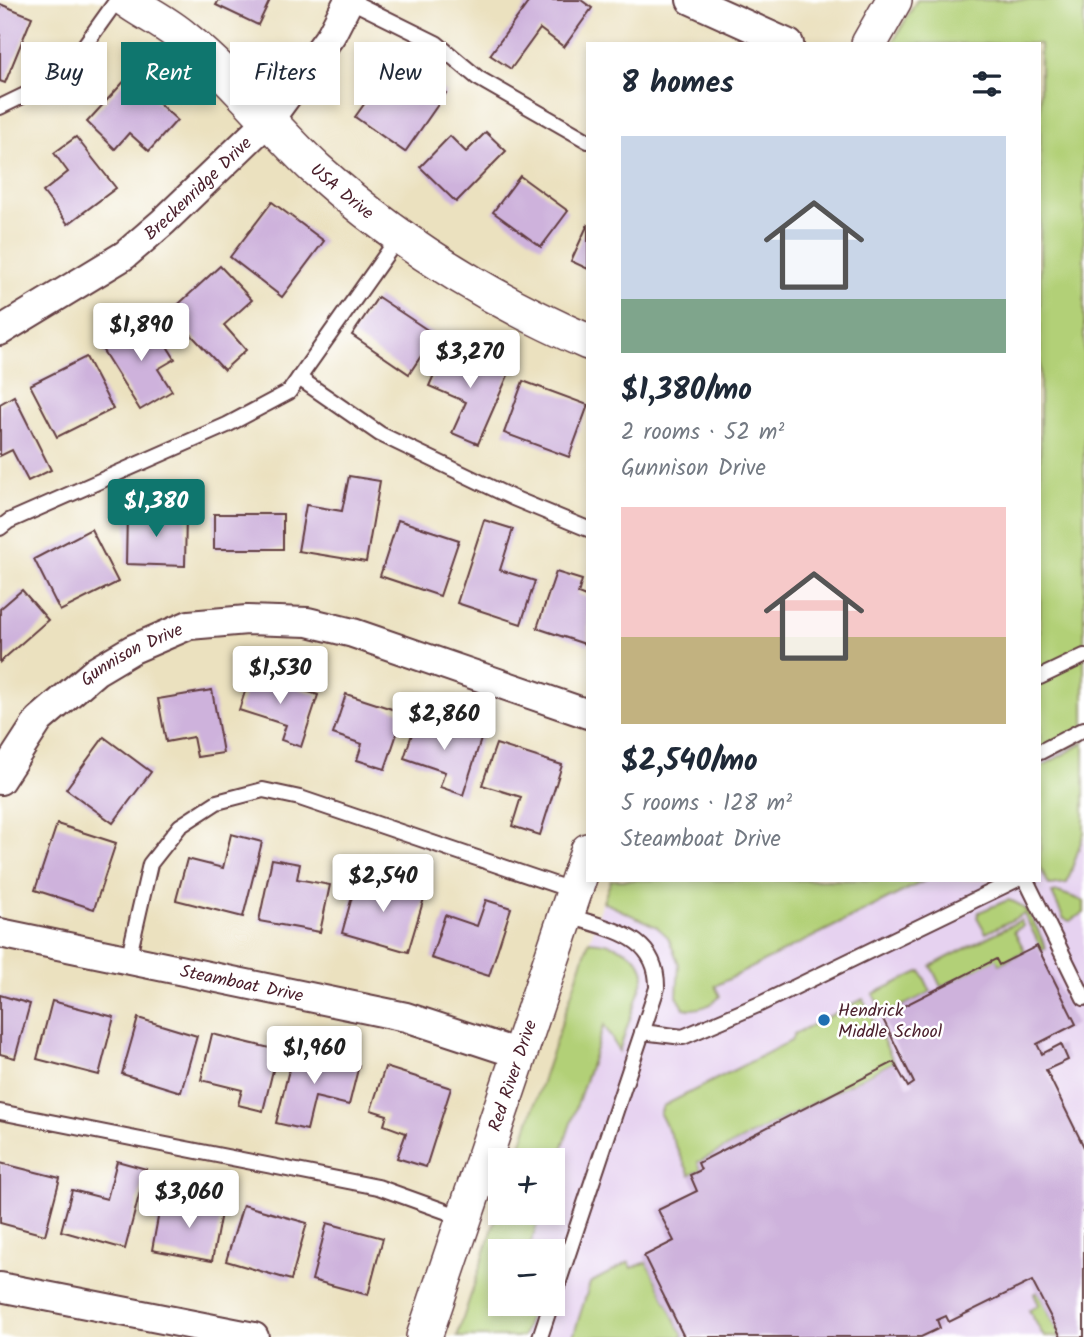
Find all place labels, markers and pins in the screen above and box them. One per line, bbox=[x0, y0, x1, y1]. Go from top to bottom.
pin: $1,890 bbox=[84, 304, 198, 363]
pin: $3,270 bbox=[413, 330, 527, 390]
pin: $1,380 bbox=[99, 480, 213, 539]
pin: $1,530 bbox=[223, 646, 337, 706]
pin: $2,860 bbox=[387, 692, 501, 752]
pin: $2,540 bbox=[326, 855, 440, 914]
place label: Hendrick Middle School bbox=[838, 997, 943, 1047]
marker: Hendrick Middle School bbox=[816, 1012, 832, 1028]
pin: $1,960 bbox=[257, 1026, 371, 1086]
pin: $3,060 bbox=[132, 1170, 246, 1230]

